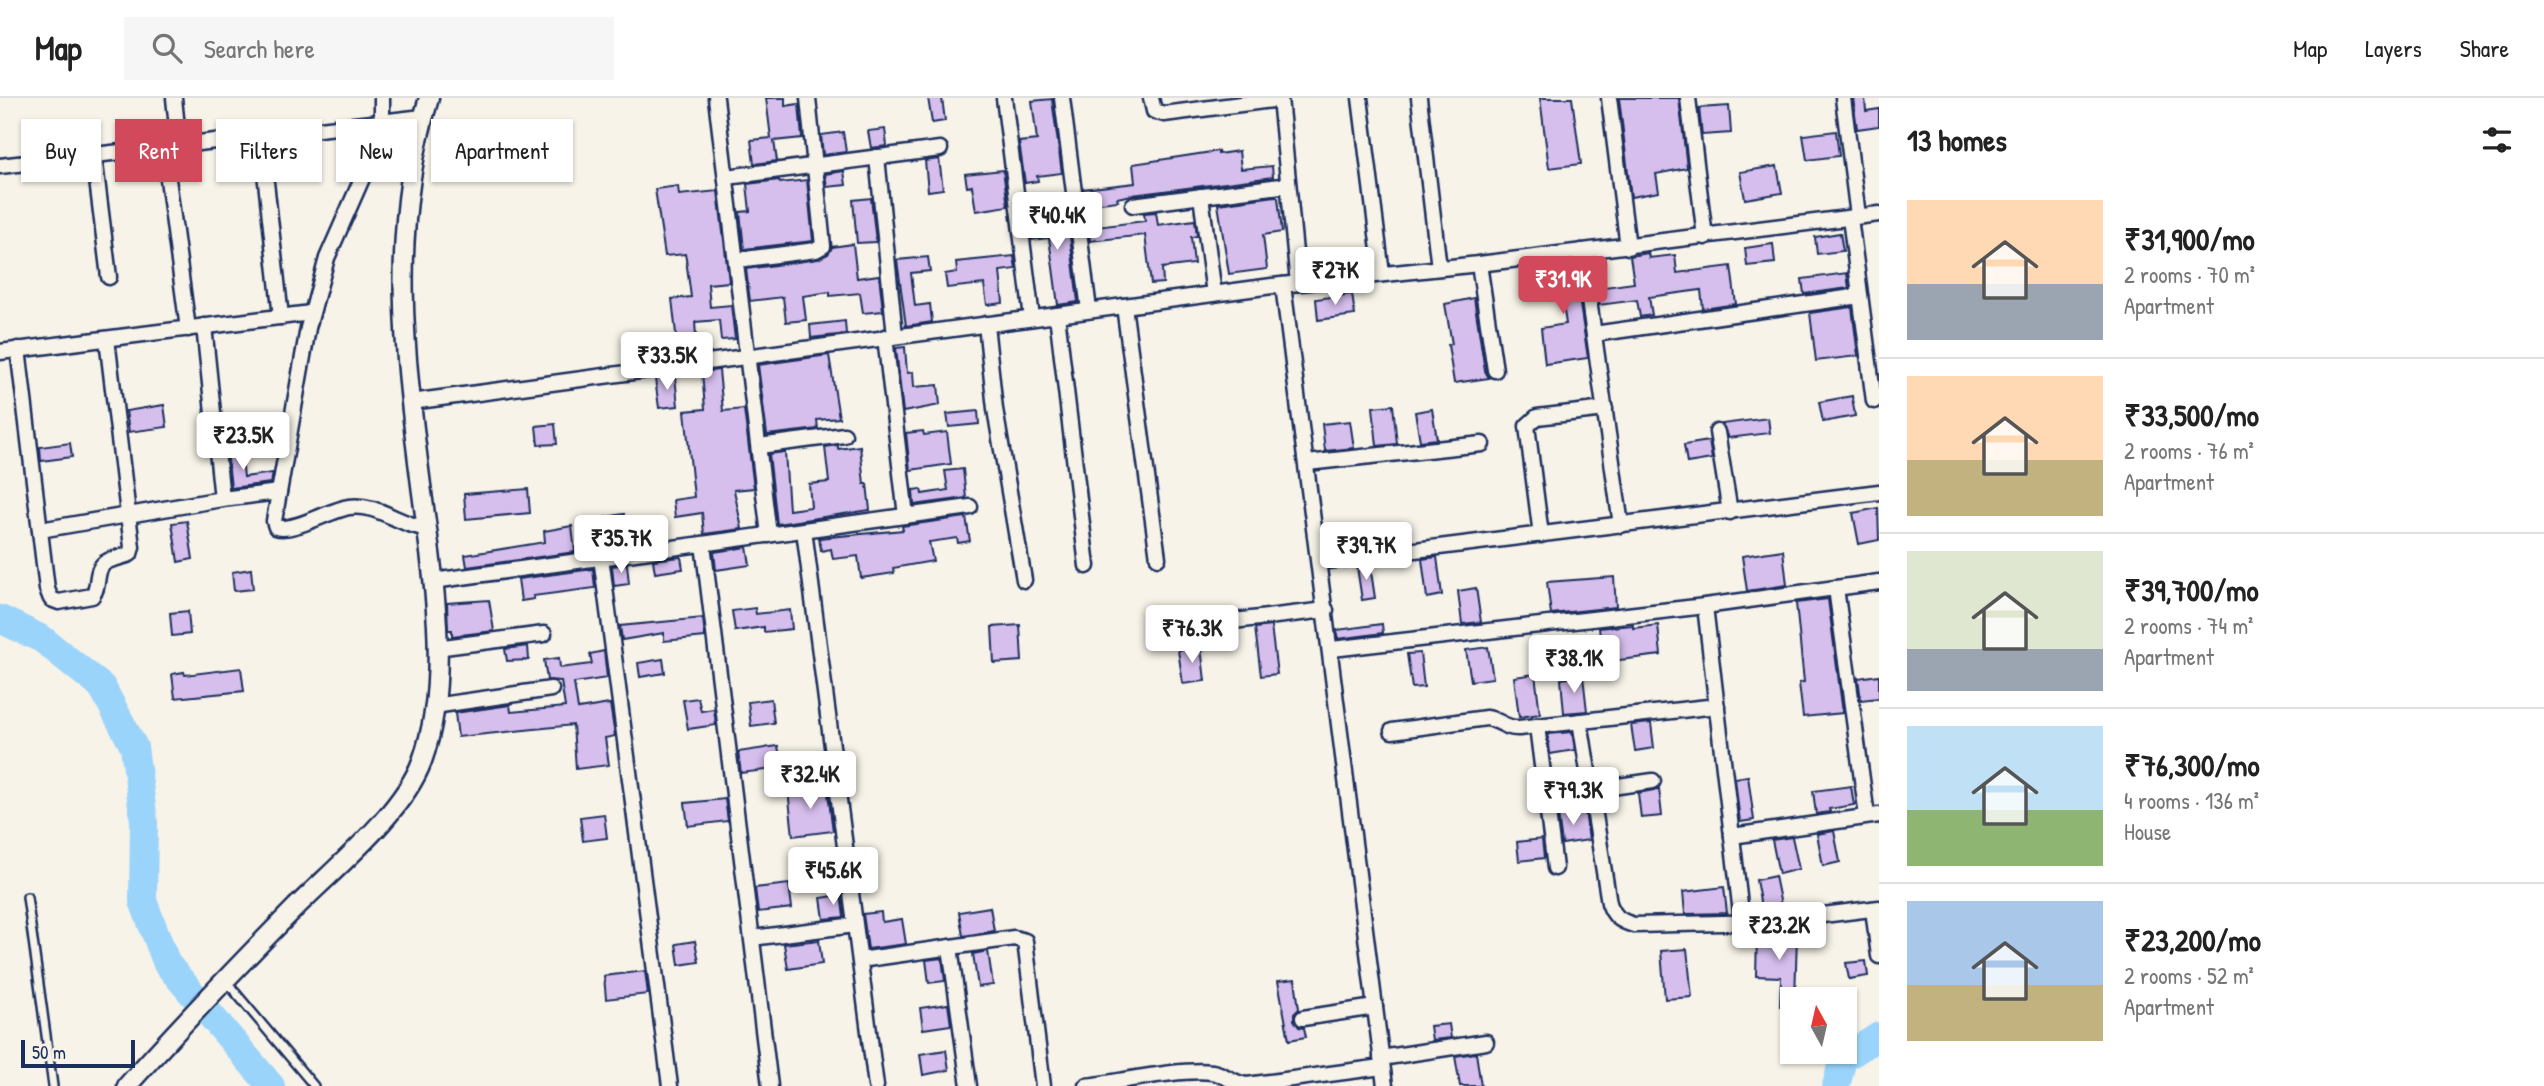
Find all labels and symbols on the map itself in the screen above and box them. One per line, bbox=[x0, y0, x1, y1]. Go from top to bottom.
pin: ₹40.4K bbox=[1000, 192, 1114, 252]
pin: ₹27K bbox=[1294, 248, 1376, 307]
pin: ₹31.9K bbox=[1506, 256, 1620, 316]
pin: ₹33.5K bbox=[610, 332, 724, 392]
pin: ₹23.5K bbox=[186, 412, 300, 472]
pin: ₹35.7K bbox=[564, 516, 678, 575]
pin: ₹39.7K bbox=[1309, 522, 1423, 582]
pin: ₹76.3K bbox=[1135, 606, 1249, 665]
pin: ₹38.1K bbox=[1517, 636, 1631, 695]
pin: ₹32.4K bbox=[753, 752, 867, 811]
pin: ₹79.3K bbox=[1516, 768, 1630, 827]
pin: ₹45.6K bbox=[776, 848, 890, 907]
pin: ₹23.2K bbox=[1722, 902, 1836, 962]
north arrow bbox=[1780, 987, 1857, 1064]
scale bar bbox=[21, 1037, 135, 1069]

